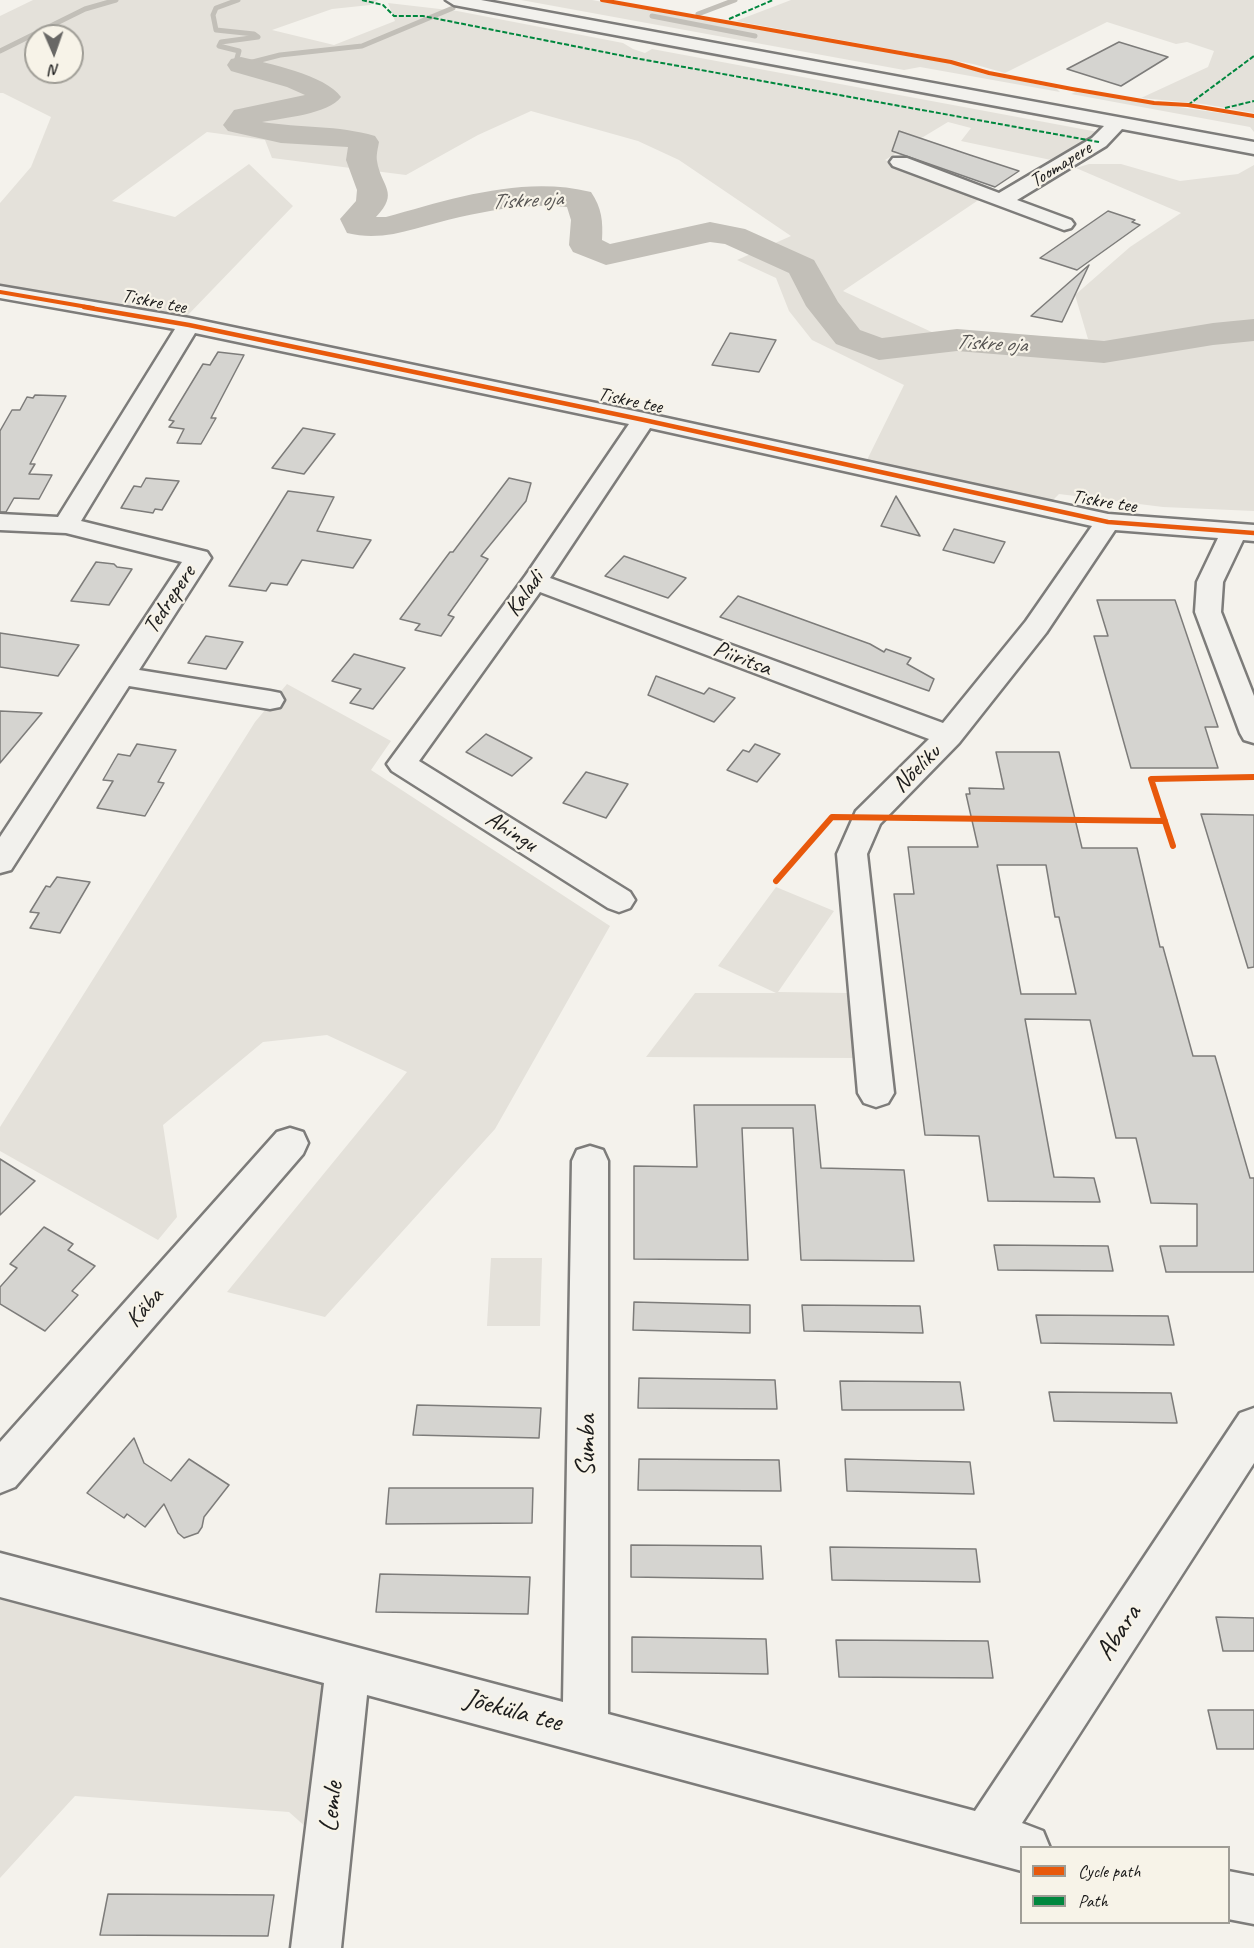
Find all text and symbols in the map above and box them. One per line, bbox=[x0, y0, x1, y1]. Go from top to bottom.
north arrow bbox=[24, 24, 84, 84]
text: N bbox=[49, 60, 60, 80]
street label: Toomapere bbox=[1026, 137, 1096, 193]
water label: Tiskre oja bbox=[491, 186, 563, 216]
street label: Tiskre tee bbox=[120, 284, 188, 320]
water label: Tiskre oja bbox=[955, 329, 1027, 359]
street label: Tiskre tee bbox=[596, 382, 664, 420]
street label: Tiskre tee bbox=[1070, 485, 1138, 519]
street label: Tedrepere bbox=[137, 560, 203, 640]
street label: Kaladi bbox=[499, 566, 551, 622]
street label: Piiritsa bbox=[709, 635, 775, 683]
street label: Nõeliku bbox=[887, 739, 947, 799]
street label: Ahingu bbox=[480, 805, 542, 859]
street label: Käba bbox=[120, 1282, 170, 1334]
street label: Sumba bbox=[570, 1414, 604, 1478]
street label: Abara bbox=[1089, 1599, 1149, 1667]
street label: Jõeküla tee bbox=[461, 1682, 565, 1740]
street label: Lemle bbox=[313, 1780, 351, 1834]
legend bbox=[1020, 1846, 1230, 1924]
text: Cycle path bbox=[1078, 1860, 1140, 1882]
text: Path bbox=[1078, 1890, 1108, 1912]

